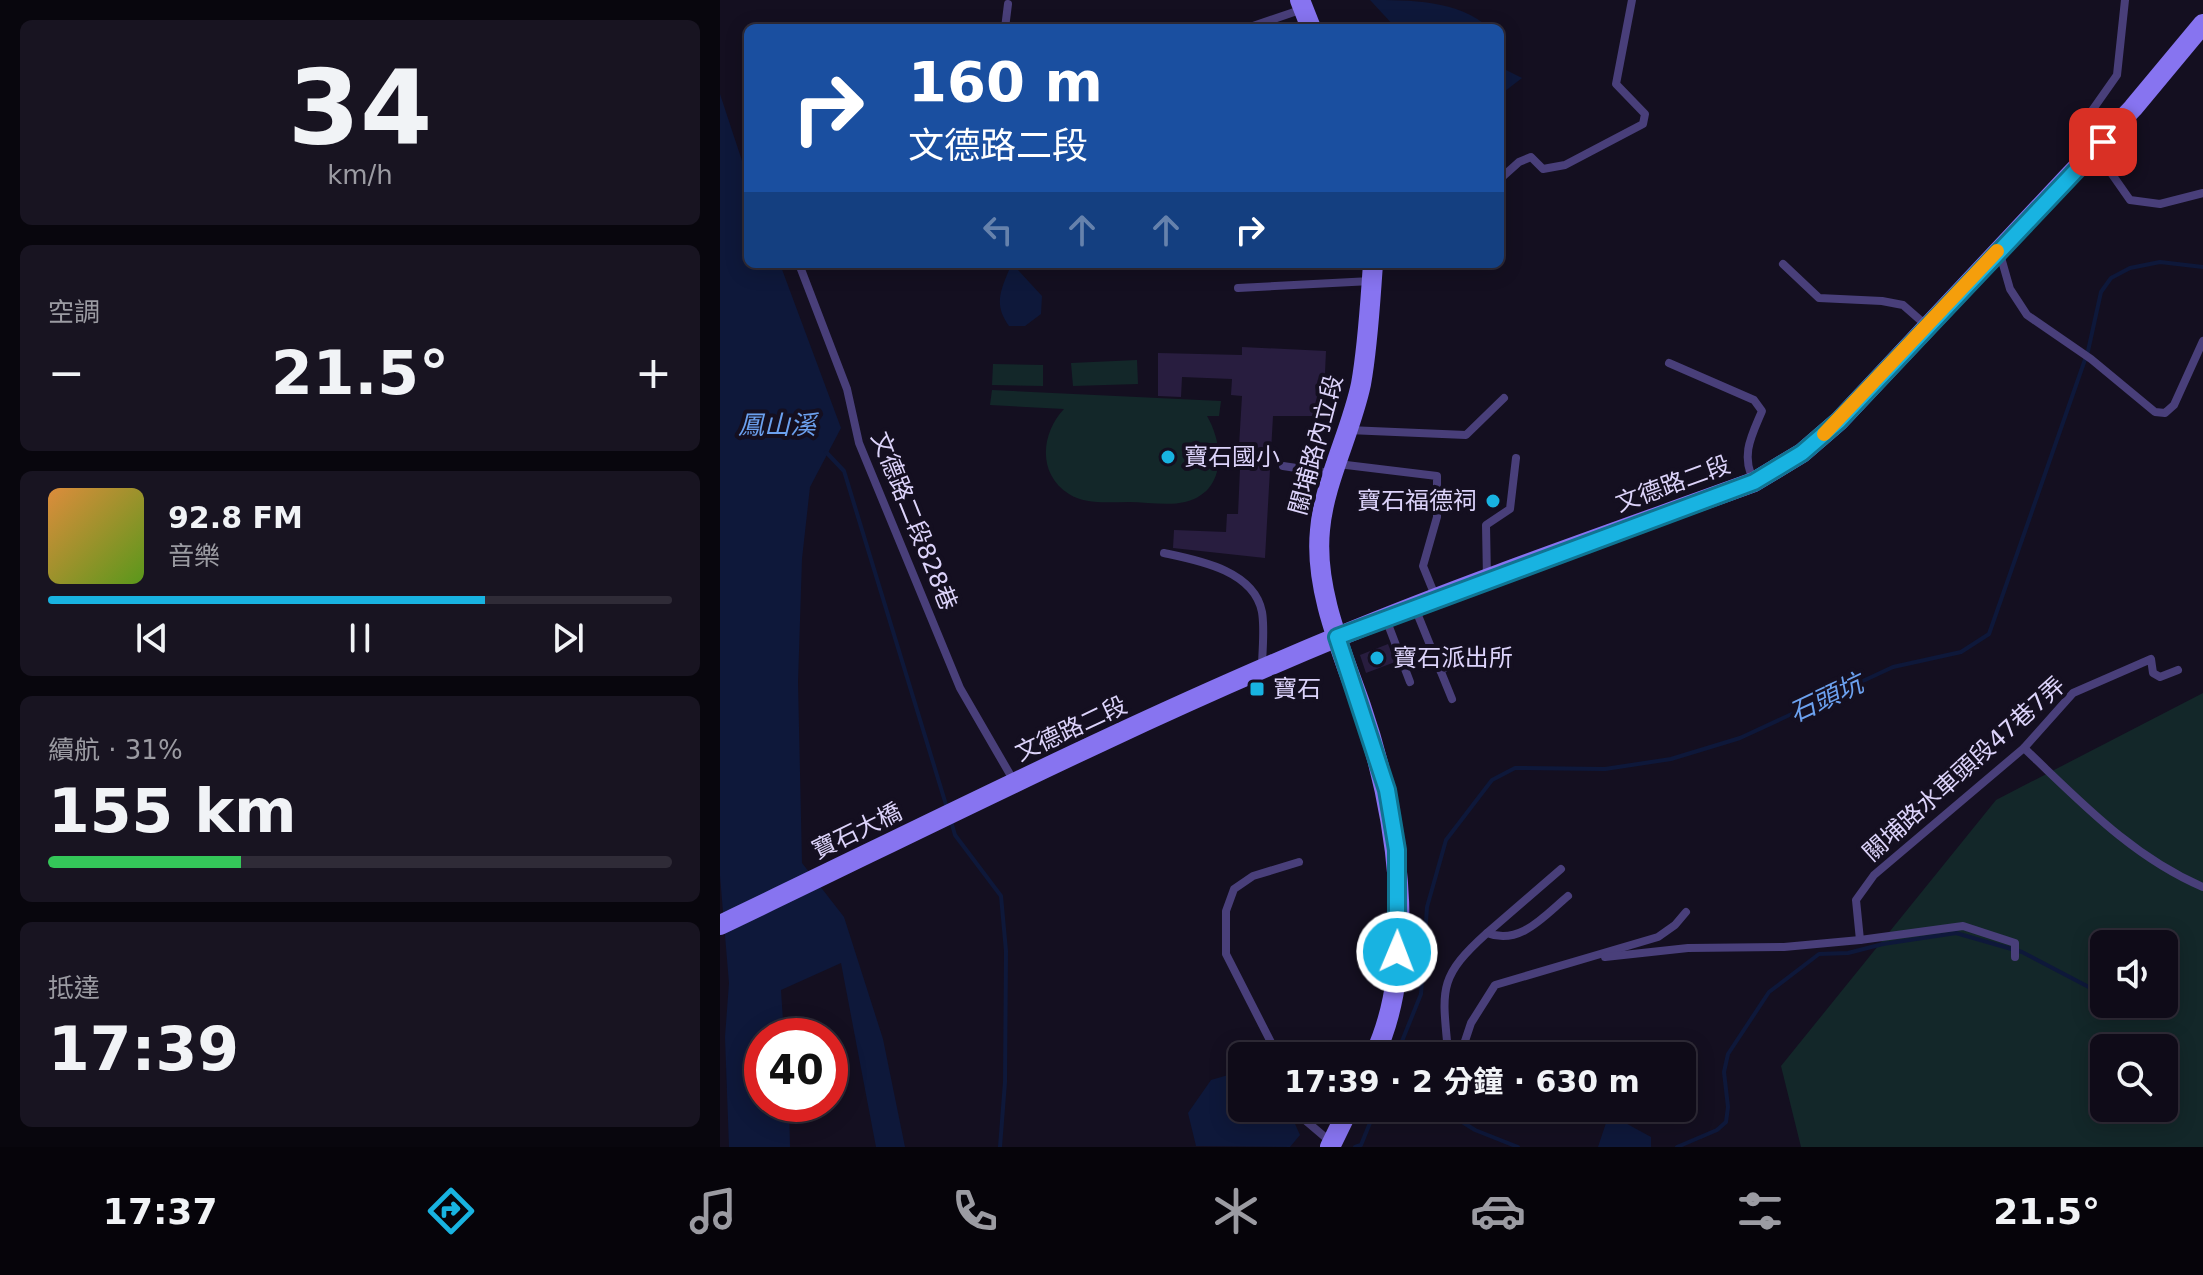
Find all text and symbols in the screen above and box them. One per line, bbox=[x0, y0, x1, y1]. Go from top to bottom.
text: 34 bbox=[288, 47, 432, 169]
text: 160 m bbox=[908, 49, 1103, 114]
icon: right bbox=[776, 56, 880, 160]
pin bbox=[2069, 108, 2137, 176]
icon: arrive bbox=[2081, 120, 2125, 164]
text: 文德路二段 bbox=[908, 125, 1088, 166]
text: km/h bbox=[327, 160, 393, 190]
icon: left bbox=[976, 208, 1020, 252]
icon: ahead bbox=[1060, 208, 1104, 252]
icon: ahead bbox=[1144, 208, 1188, 252]
icon: right bbox=[1228, 208, 1272, 252]
text: 空調 bbox=[48, 297, 100, 327]
text: 21.5° bbox=[271, 338, 449, 408]
text: − bbox=[48, 347, 85, 398]
text: + bbox=[635, 347, 672, 398]
street label: 關埔路內立段 bbox=[1284, 372, 1348, 518]
water label: 鳳山溪 bbox=[738, 410, 820, 440]
street label: 文德路二段828巷 bbox=[865, 428, 963, 614]
place label: 寶石國小 bbox=[1184, 443, 1280, 471]
marker: 寶石國小 bbox=[1159, 448, 1177, 466]
street label: 文德路二段 bbox=[1612, 450, 1734, 518]
place label: 寶石福德祠 bbox=[1357, 487, 1477, 515]
marker: 寶石福德祠 bbox=[1484, 492, 1502, 510]
text: 92.8 FM bbox=[168, 500, 303, 535]
text: 音樂 bbox=[168, 541, 220, 571]
icon: previous bbox=[130, 616, 174, 660]
icon: pause bbox=[338, 616, 382, 660]
icon: next bbox=[546, 616, 590, 660]
place label: 寶石派出所 bbox=[1393, 644, 1513, 672]
marker: 寶石派出所 bbox=[1368, 649, 1386, 667]
water label: 石頭坑 bbox=[1784, 666, 1871, 728]
street label: 關埔路水車頭段47巷7弄 bbox=[1857, 671, 2071, 867]
place label: 寶石 bbox=[1273, 675, 1321, 703]
marker: 寶石 bbox=[1248, 680, 1266, 698]
street label: 文德路二段 bbox=[1011, 691, 1131, 767]
text: 續航 · 31% bbox=[48, 735, 183, 765]
text: 155 km bbox=[48, 776, 297, 846]
street label: 寶石大橋 bbox=[808, 797, 906, 865]
position arrow bbox=[1355, 910, 1439, 994]
map controls bbox=[2090, 930, 2178, 1122]
button: sound bbox=[2090, 930, 2178, 1018]
text: 抵達 bbox=[48, 973, 100, 1003]
text: 17:39 bbox=[48, 1014, 239, 1084]
speed limit sign: 40 bbox=[744, 1018, 848, 1122]
button: search bbox=[2090, 1034, 2178, 1122]
text: 17:39 · 2 分鐘 · 630 m bbox=[1284, 1064, 1640, 1099]
icon: directions bbox=[423, 1183, 479, 1239]
icon: music bbox=[685, 1183, 741, 1239]
icon: phone bbox=[947, 1183, 1003, 1239]
icon: climate bbox=[1208, 1183, 1264, 1239]
icon: car bbox=[1470, 1183, 1526, 1239]
icon: filters bbox=[1732, 1183, 1788, 1239]
text: 17:37 bbox=[103, 1191, 217, 1232]
text: 21.5° bbox=[1993, 1191, 2100, 1232]

